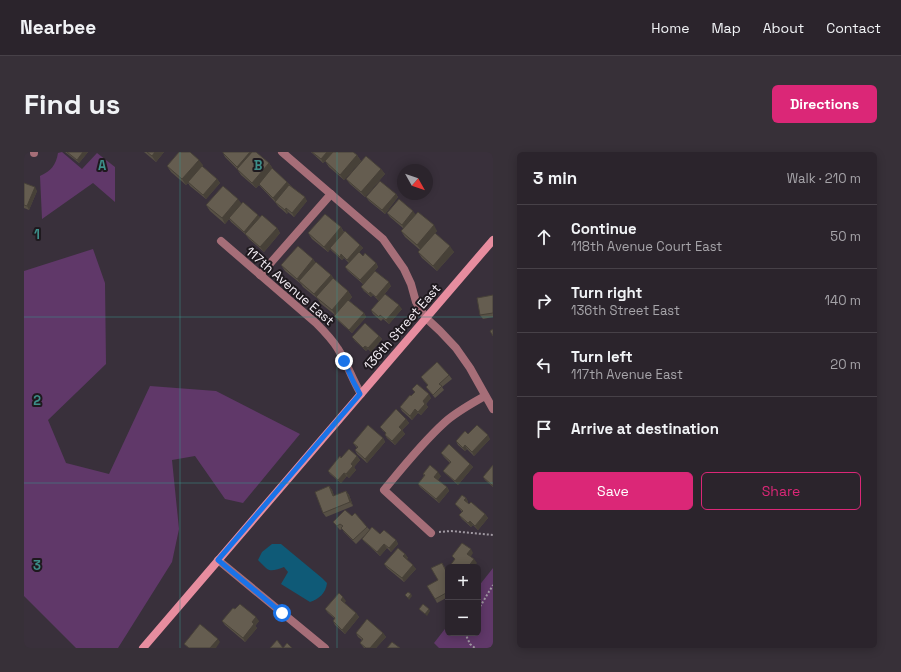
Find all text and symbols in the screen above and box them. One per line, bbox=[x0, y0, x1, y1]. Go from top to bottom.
text: Nearbee bbox=[20, 15, 96, 40]
text: Home bbox=[651, 19, 689, 37]
text: Map bbox=[711, 19, 741, 37]
text: About bbox=[763, 19, 804, 37]
text: Contact bbox=[826, 19, 881, 37]
button: Directions bbox=[772, 85, 877, 123]
text: Find us bbox=[24, 86, 121, 122]
text: A bbox=[98, 157, 107, 174]
text: B bbox=[254, 157, 263, 174]
north arrow bbox=[397, 164, 433, 200]
text: 3 min bbox=[533, 167, 577, 189]
text: Walk · 210 m bbox=[787, 170, 861, 187]
text: Continue bbox=[571, 219, 637, 238]
text: 1 bbox=[34, 226, 40, 243]
icon: ahead bbox=[533, 226, 555, 248]
text: 50 m bbox=[830, 228, 861, 245]
text: 118th Avenue Court East bbox=[571, 238, 722, 255]
street label: 117th Avenue East bbox=[242, 243, 338, 329]
street label: 136th Street East bbox=[360, 280, 444, 374]
text: Turn right bbox=[571, 283, 642, 302]
icon: right bbox=[533, 290, 555, 312]
text: 140 m bbox=[825, 292, 861, 309]
text: 136th Street East bbox=[571, 302, 680, 319]
text: Turn left bbox=[571, 347, 633, 366]
route end bbox=[335, 352, 353, 370]
icon: left bbox=[533, 354, 555, 376]
text: 20 m bbox=[830, 356, 861, 373]
text: 117th Avenue East bbox=[571, 366, 683, 383]
text: 2 bbox=[33, 392, 41, 409]
icon: arrive bbox=[533, 418, 555, 440]
text: Arrive at destination bbox=[571, 419, 719, 438]
button: Save bbox=[533, 472, 693, 510]
button: Share bbox=[701, 472, 861, 510]
text: 3 bbox=[33, 557, 41, 574]
map controls bbox=[445, 564, 481, 636]
button: + bbox=[445, 564, 481, 600]
button: − bbox=[445, 600, 481, 636]
route start bbox=[273, 604, 291, 622]

